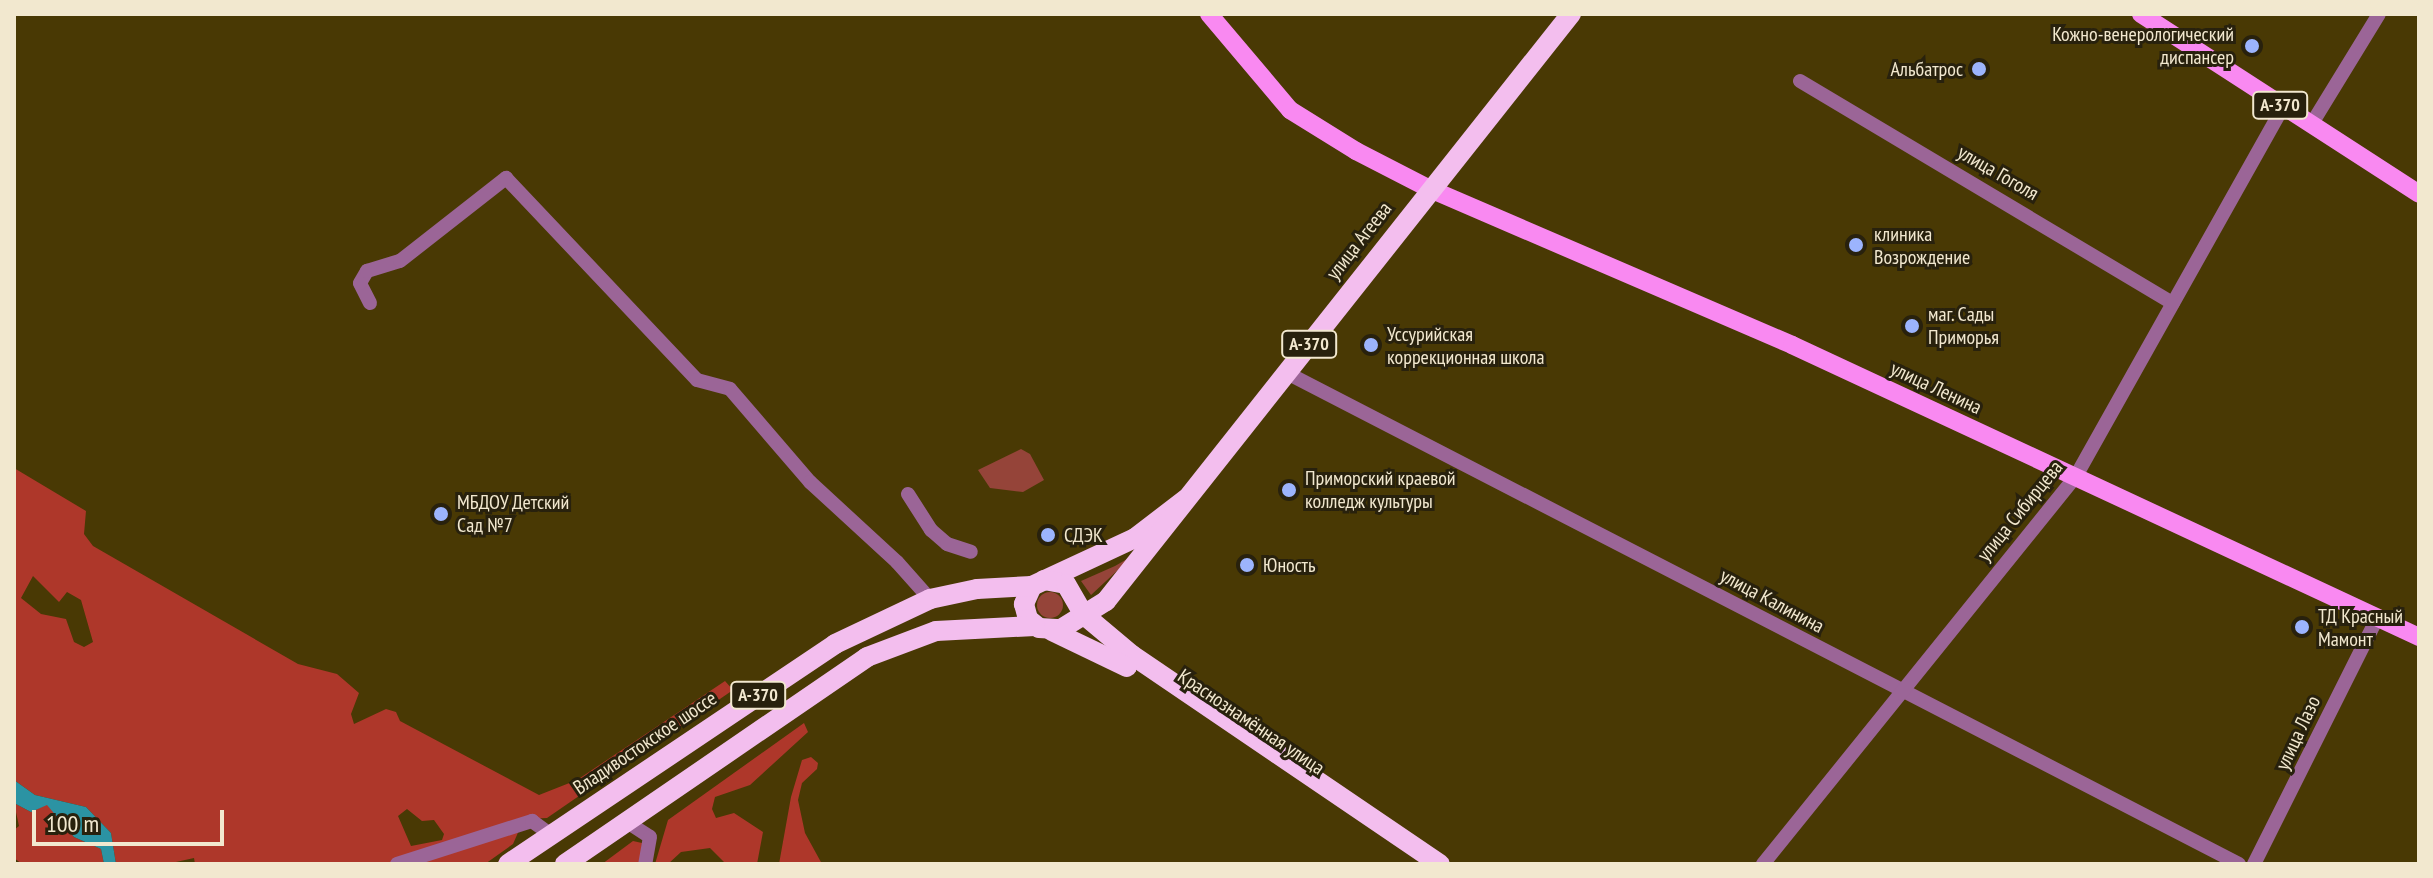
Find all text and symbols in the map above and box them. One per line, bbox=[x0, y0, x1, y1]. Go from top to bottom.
place label: Кожно-венерологический диспансер bbox=[2052, 22, 2234, 69]
marker: Кожно-венерологический диспансер bbox=[2241, 35, 2263, 57]
place label: Альбатрос bbox=[1891, 57, 1963, 81]
marker: Альбатрос bbox=[1970, 60, 1988, 78]
road number: А-370 bbox=[2252, 91, 2308, 119]
street label: улица Гоголя bbox=[1953, 140, 2043, 206]
street label: улица Агеева bbox=[1321, 197, 1397, 285]
place label: клиника Возрождение bbox=[1874, 222, 1970, 269]
marker: клиника Возрождение bbox=[1845, 234, 1867, 256]
place label: маг. Сады Приморья bbox=[1928, 302, 1999, 349]
marker: маг. Сады Приморья bbox=[1903, 317, 1921, 335]
place label: Уссурийская коррекционная школа bbox=[1387, 322, 1544, 369]
road number: А-370 bbox=[1281, 330, 1337, 358]
marker: Уссурийская коррекционная школа bbox=[1362, 336, 1380, 354]
street label: улица Ленина bbox=[1887, 356, 1985, 420]
street label: улица Сибирцева bbox=[1972, 456, 2068, 566]
place label: Приморский краевой колледж культуры bbox=[1305, 466, 1456, 513]
marker: Приморский краевой колледж культуры bbox=[1280, 481, 1298, 499]
place label: МБДОУ Детский Сад №7 bbox=[457, 490, 570, 537]
marker: МБДОУ Детский Сад №7 bbox=[432, 505, 450, 523]
place label: СДЭК bbox=[1064, 523, 1103, 547]
marker: СДЭК bbox=[1039, 526, 1057, 544]
place label: Юность bbox=[1263, 553, 1316, 577]
marker: Юность bbox=[1238, 556, 1256, 574]
street label: улица Калинина bbox=[1716, 564, 1828, 638]
place label: ТД Красный Мамонт bbox=[2318, 604, 2403, 651]
marker: ТД Красный Мамонт bbox=[2293, 618, 2311, 636]
street label: Краснознамённая улица bbox=[1173, 664, 1329, 780]
road number: А-370 bbox=[730, 681, 786, 709]
street label: Владивостокское шоссе bbox=[569, 686, 721, 800]
street label: улица Лазо bbox=[2270, 692, 2326, 774]
scale bar bbox=[36, 794, 228, 844]
text: 100 m bbox=[46, 808, 99, 839]

